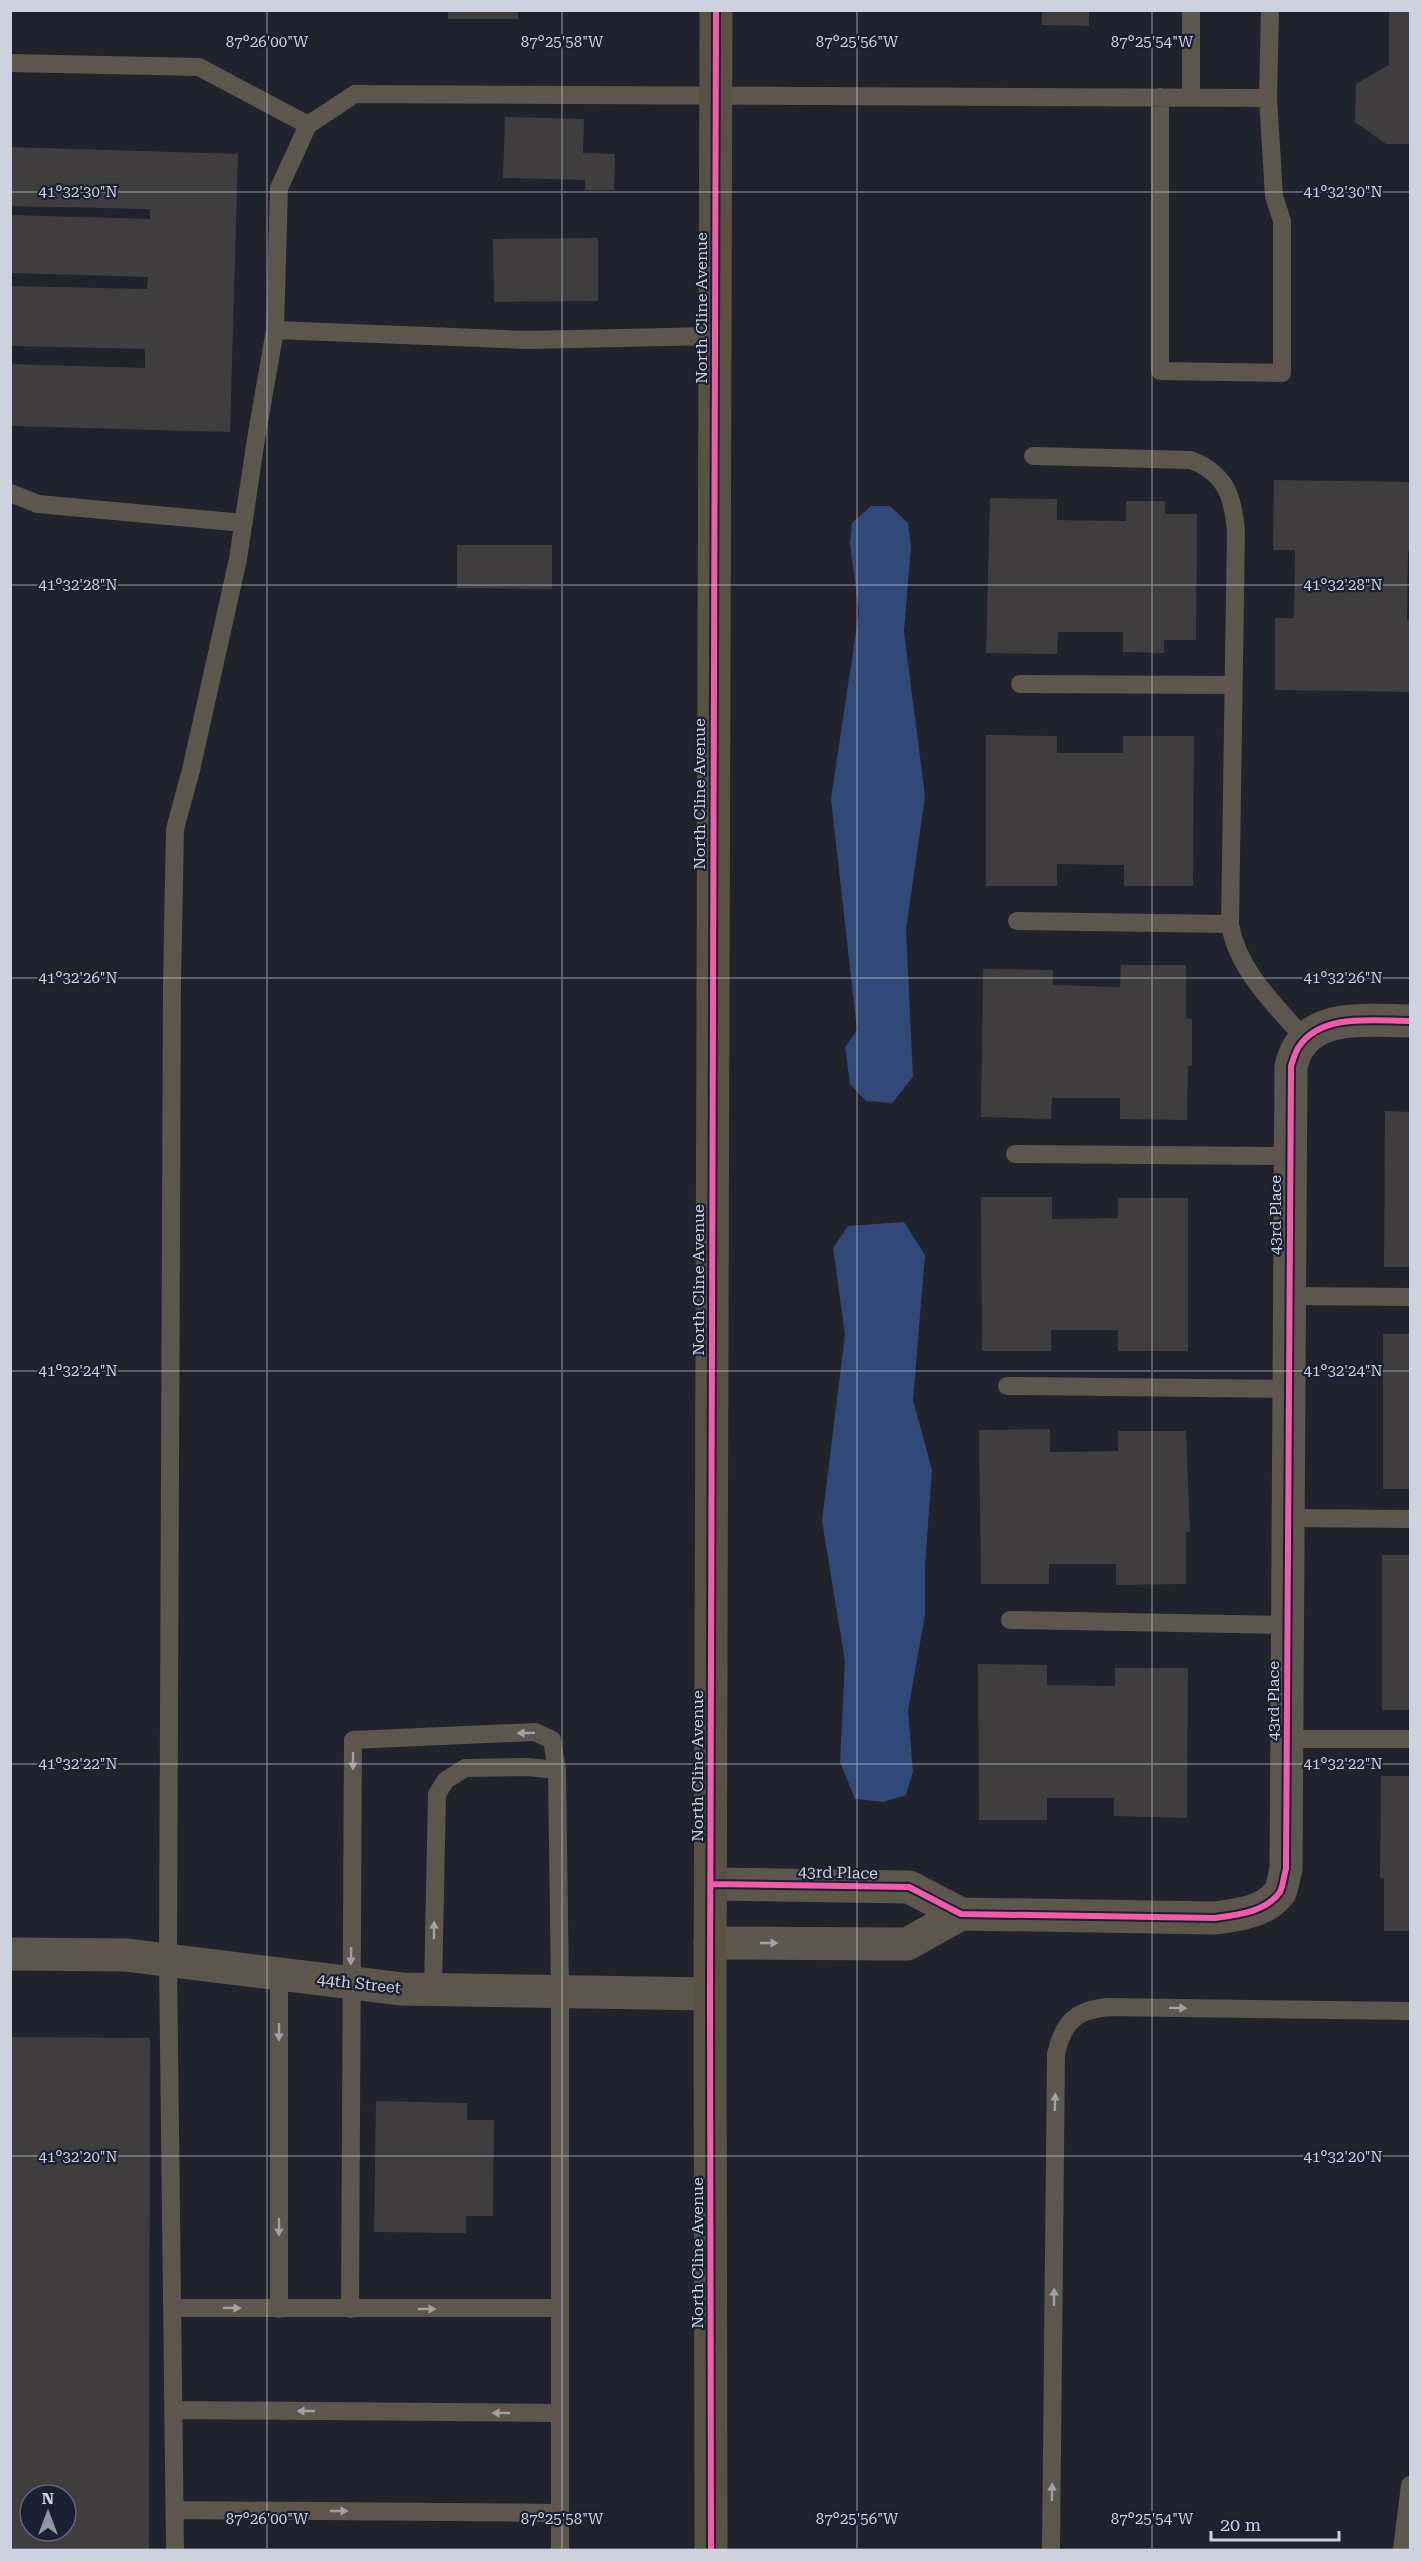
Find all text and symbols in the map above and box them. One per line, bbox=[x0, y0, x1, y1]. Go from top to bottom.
text: 87°26'00"W bbox=[226, 33, 309, 51]
text: 87°25'58"W bbox=[521, 33, 604, 51]
text: 87°25'56"W bbox=[816, 33, 899, 51]
text: 87°25'54"W bbox=[1111, 33, 1194, 51]
text: 41°32'30"N bbox=[38, 183, 118, 201]
text: 41°32'30"N bbox=[1303, 183, 1383, 201]
street label: North Cline Avenue bbox=[692, 232, 711, 384]
text: 41°32'28"N bbox=[38, 576, 118, 594]
text: 41°32'28"N bbox=[1303, 576, 1383, 594]
street label: North Cline Avenue bbox=[690, 718, 709, 870]
text: 41°32'26"N bbox=[38, 969, 118, 987]
text: 41°32'26"N bbox=[1303, 969, 1383, 987]
street label: 43rd Place bbox=[1266, 1175, 1285, 1255]
street label: North Cline Avenue bbox=[689, 1204, 708, 1356]
text: 41°32'24"N bbox=[38, 1362, 118, 1380]
text: 41°32'24"N bbox=[1303, 1362, 1383, 1380]
street label: 43rd Place bbox=[1264, 1661, 1283, 1741]
street label: North Cline Avenue bbox=[688, 1690, 707, 1842]
one-way arrow bbox=[517, 1728, 536, 1738]
one-way arrow bbox=[348, 1752, 358, 1771]
text: 41°32'22"N bbox=[38, 1755, 118, 1773]
text: 41°32'22"N bbox=[1303, 1755, 1383, 1773]
street label: 43rd Place bbox=[798, 1862, 878, 1883]
one-way arrow bbox=[429, 1921, 439, 1940]
one-way arrow bbox=[759, 1938, 778, 1948]
one-way arrow bbox=[346, 1947, 356, 1966]
street label: 44th Street bbox=[316, 1970, 402, 1997]
one-way arrow bbox=[1168, 2003, 1187, 2013]
one-way arrow bbox=[274, 2023, 284, 2042]
one-way arrow bbox=[1051, 2093, 1060, 2112]
text: 41°32'20"N bbox=[38, 2148, 118, 2166]
text: 41°32'20"N bbox=[1303, 2148, 1383, 2166]
street label: North Cline Avenue bbox=[688, 2177, 707, 2329]
one-way arrow bbox=[274, 2218, 284, 2237]
one-way arrow bbox=[1049, 2288, 1059, 2307]
one-way arrow bbox=[222, 2304, 241, 2313]
one-way arrow bbox=[417, 2304, 436, 2313]
one-way arrow bbox=[297, 2406, 316, 2416]
one-way arrow bbox=[492, 2408, 511, 2418]
north arrow bbox=[18, 2483, 78, 2543]
one-way arrow bbox=[1047, 2483, 1057, 2502]
text: N bbox=[42, 2489, 54, 2508]
scale bar bbox=[1211, 2504, 1338, 2542]
one-way arrow bbox=[329, 2506, 348, 2516]
text: 87°26'00"W bbox=[226, 2510, 309, 2528]
text: 87°25'58"W bbox=[521, 2510, 604, 2528]
text: 87°25'56"W bbox=[816, 2510, 899, 2528]
text: 87°25'54"W bbox=[1111, 2510, 1194, 2528]
text: 20 m bbox=[1220, 2514, 1261, 2535]

